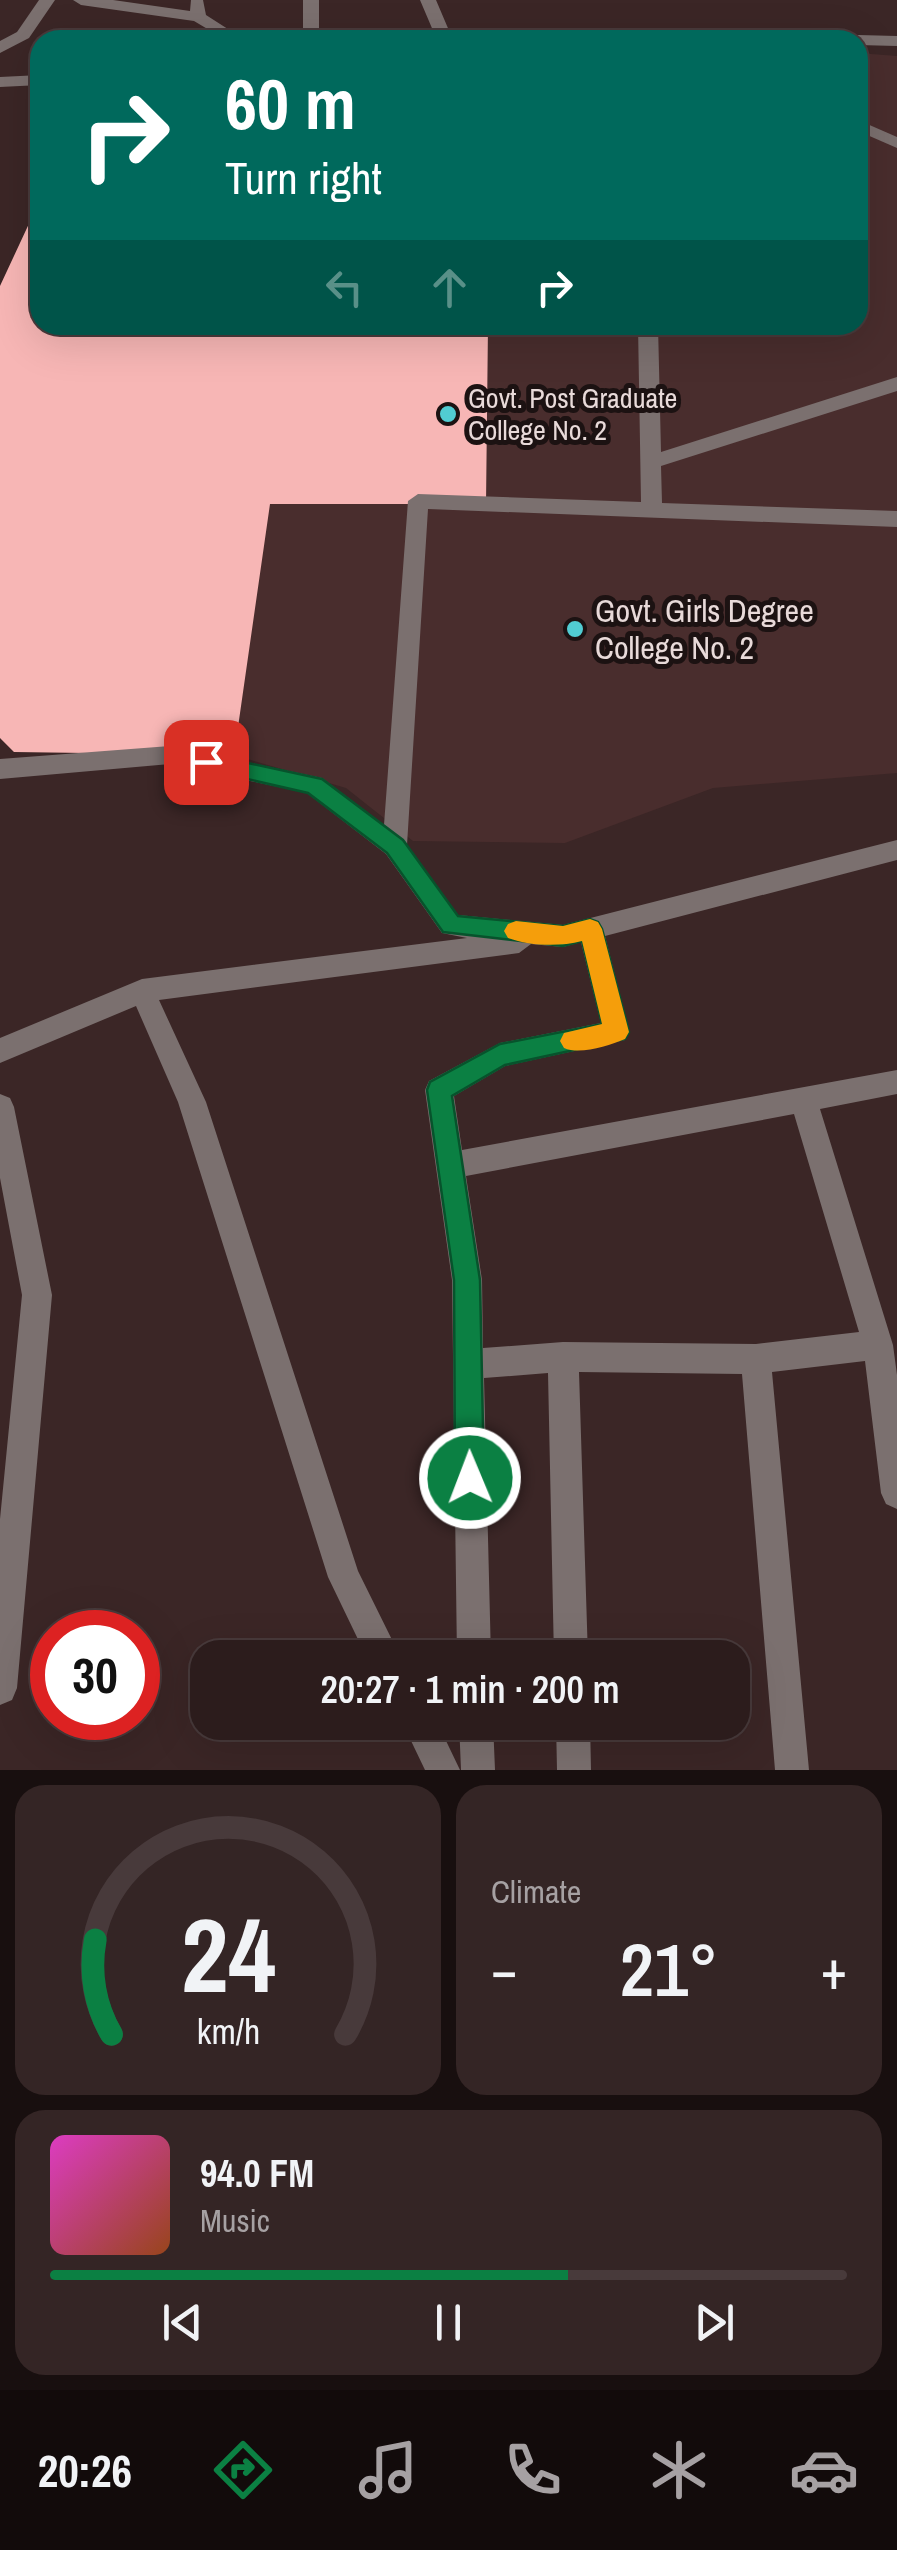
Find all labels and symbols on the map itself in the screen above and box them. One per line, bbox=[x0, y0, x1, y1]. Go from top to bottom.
place label: Govt. Post Graduate College No. 2 bbox=[468, 379, 677, 449]
marker: Govt. Post Graduate College No. 2 bbox=[437, 403, 459, 425]
place label: Govt. Girls Degree College No. 2 bbox=[595, 589, 814, 669]
marker: Govt. Girls Degree College No. 2 bbox=[564, 618, 586, 640]
pin bbox=[164, 720, 249, 805]
position arrow bbox=[418, 1426, 522, 1530]
speed limit sign: 30 bbox=[30, 1610, 160, 1740]

